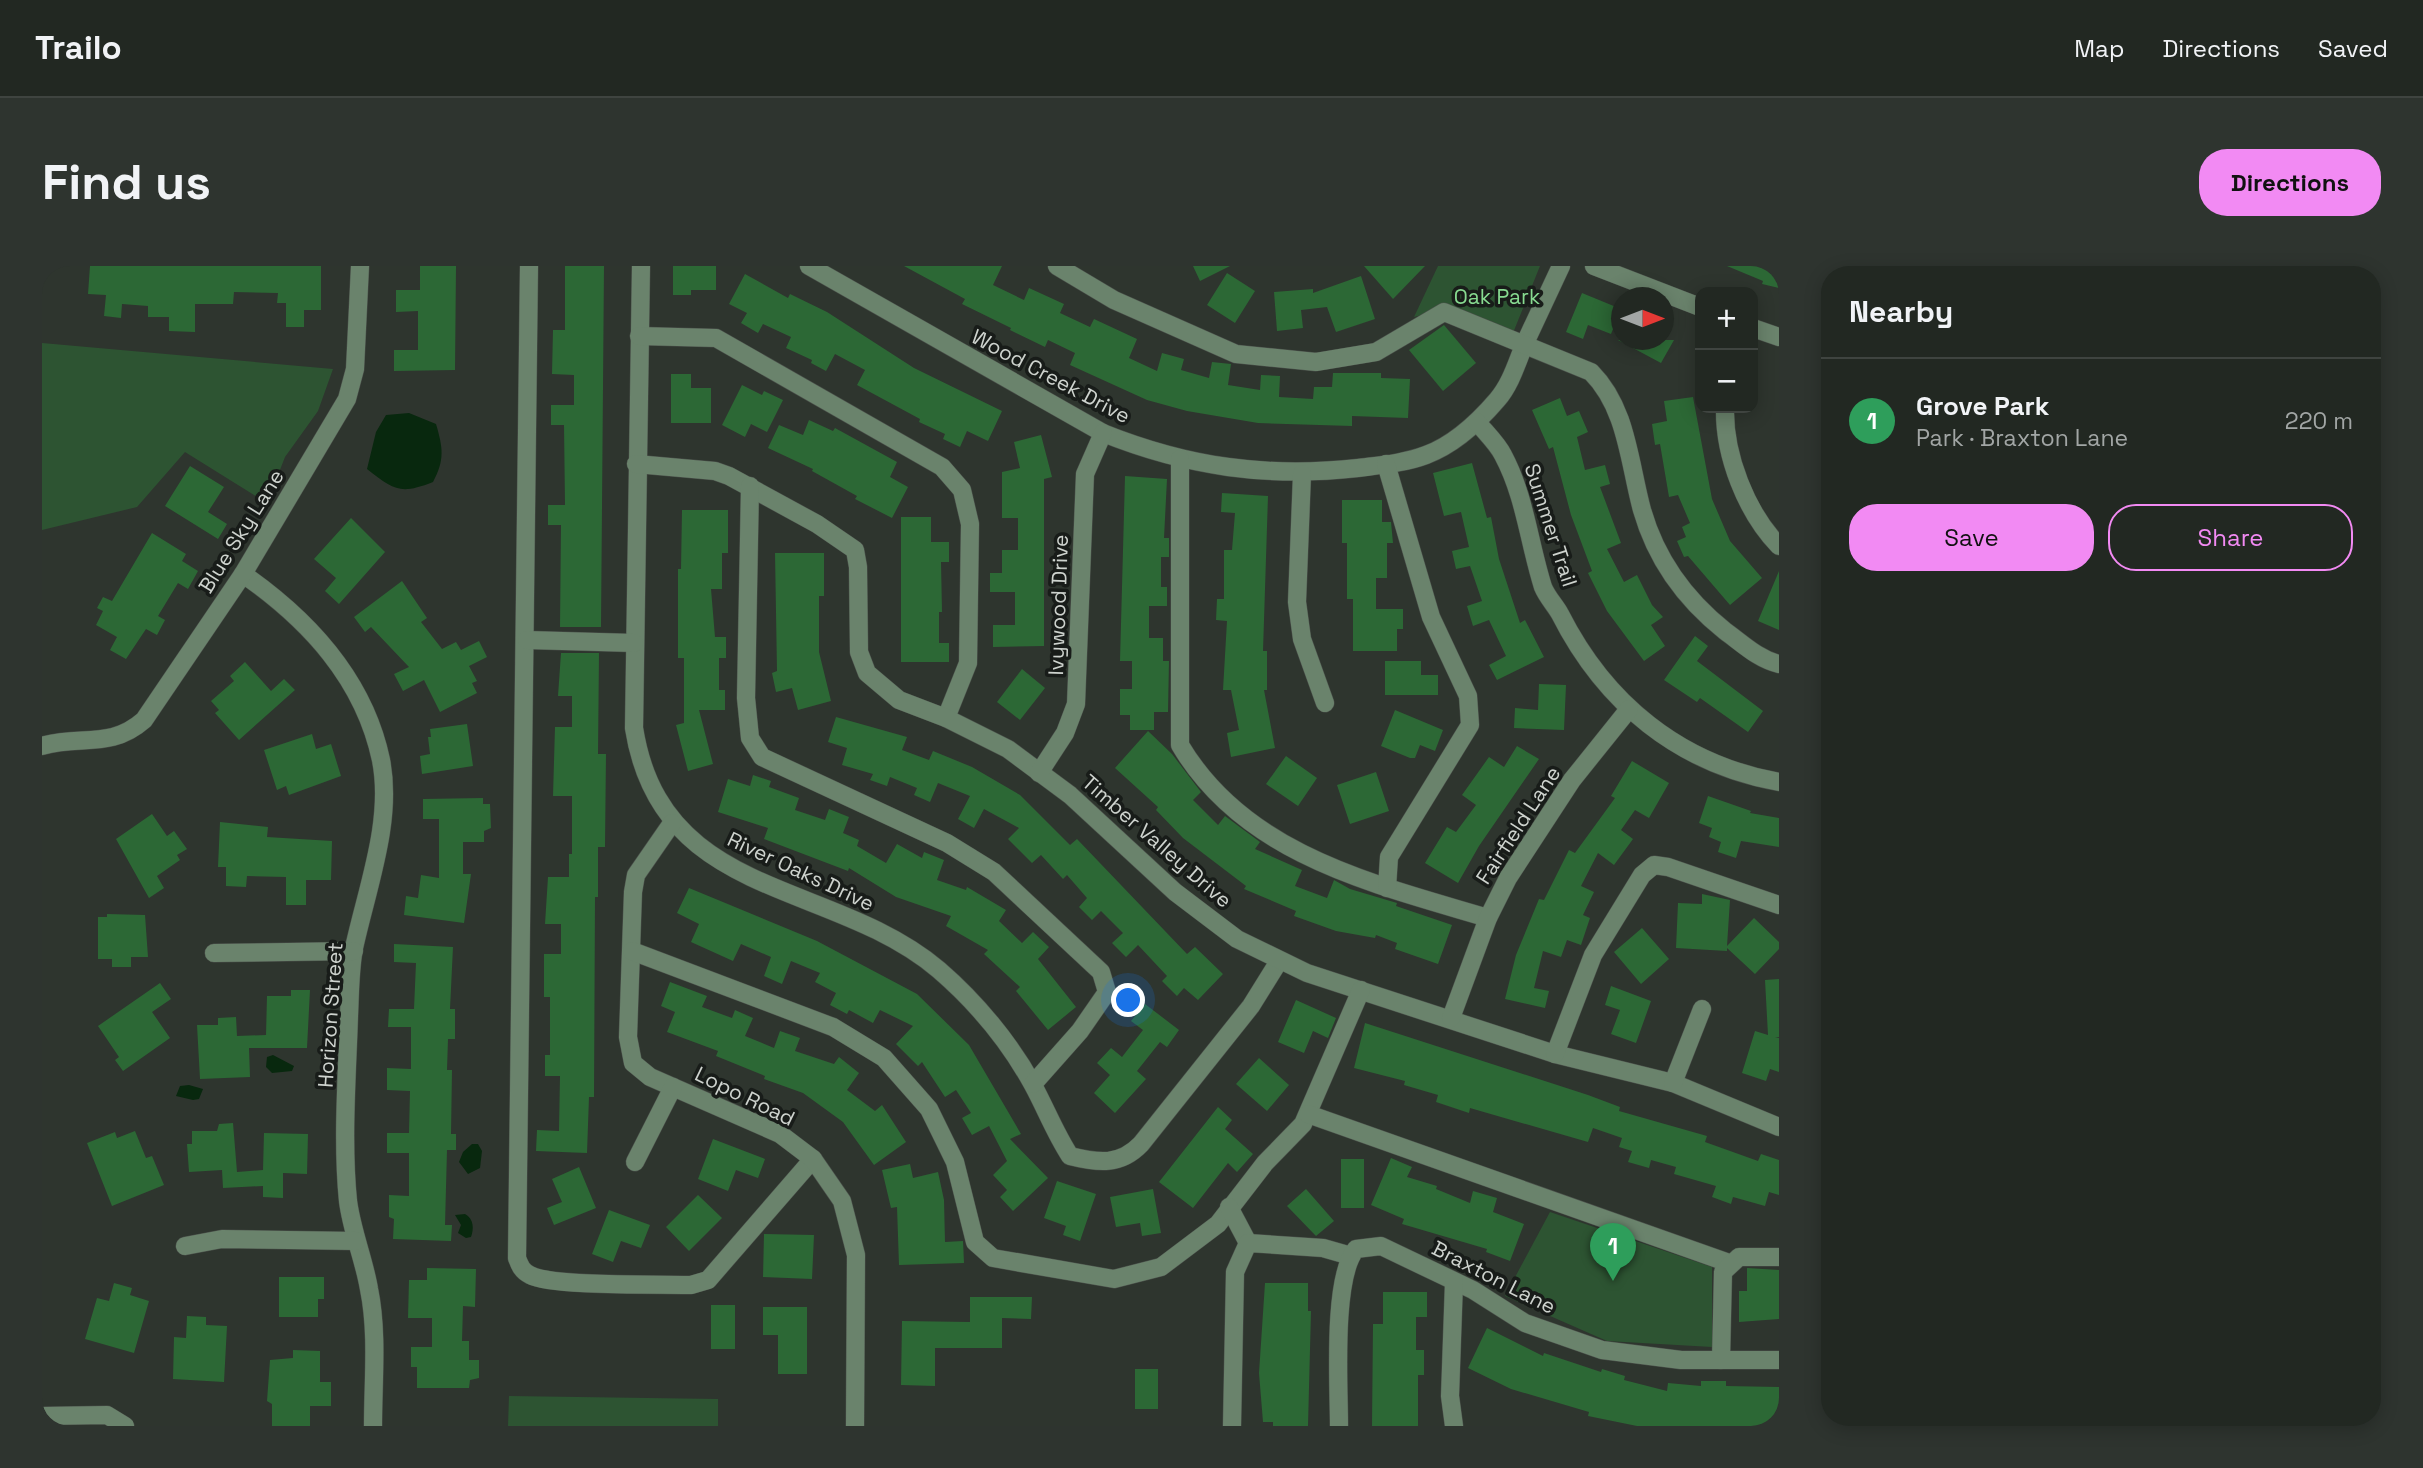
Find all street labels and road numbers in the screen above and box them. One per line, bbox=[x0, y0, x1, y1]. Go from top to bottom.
street label: Wood Creek Drive bbox=[967, 323, 1135, 429]
street label: Summer Trail bbox=[1518, 460, 1584, 590]
street label: Blue Sky Lane bbox=[192, 464, 290, 598]
street label: Ivywood Drive bbox=[1042, 534, 1074, 676]
street label: Fairfield Lane bbox=[1470, 761, 1566, 889]
street label: Timber Valley Drive bbox=[1076, 769, 1238, 913]
street label: River Oaks Drive bbox=[723, 825, 879, 917]
street label: Horizon Street bbox=[311, 941, 349, 1089]
street label: Lopo Road bbox=[691, 1060, 799, 1132]
street label: Braxton Lane bbox=[1428, 1234, 1560, 1320]

